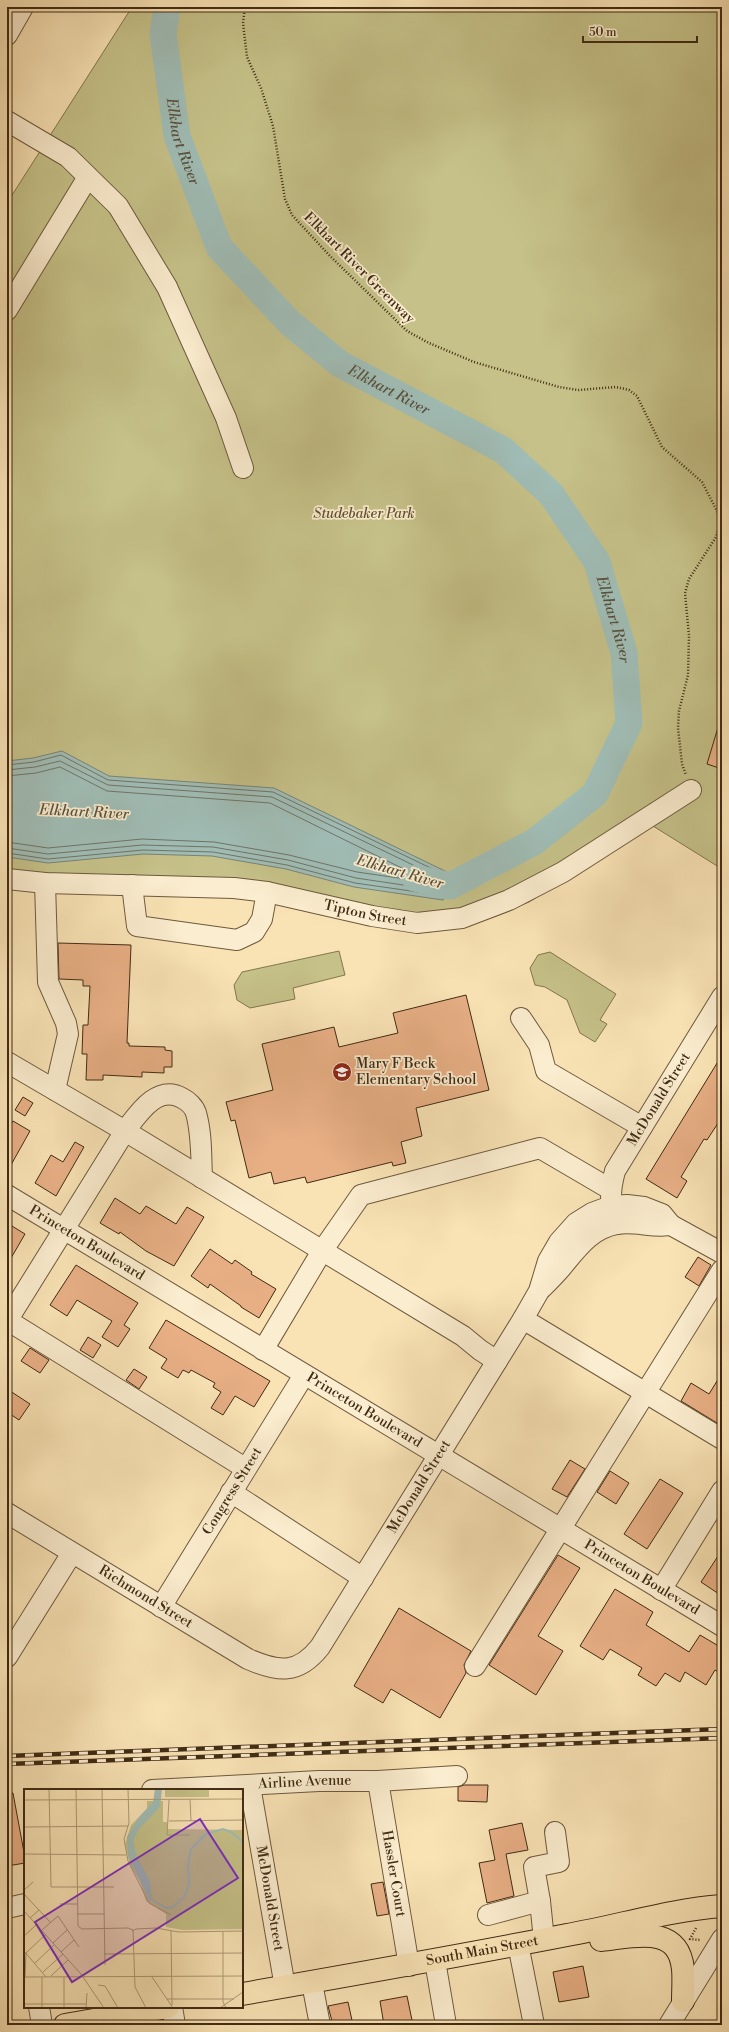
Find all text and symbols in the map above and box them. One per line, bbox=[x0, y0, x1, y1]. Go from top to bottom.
scale bar bbox=[583, 18, 697, 44]
text: 50 m bbox=[589, 25, 617, 40]
water label: Elkhart River bbox=[162, 96, 204, 188]
street label: Elkhart River Greenway bbox=[300, 209, 419, 328]
water label: Elkhart River bbox=[344, 360, 434, 420]
park label: Studebaker Park bbox=[313, 505, 415, 523]
water label: Elkhart River bbox=[592, 573, 634, 664]
water label: Elkhart River bbox=[38, 800, 130, 824]
water label: Elkhart River bbox=[353, 850, 446, 894]
street label: Tipton Street bbox=[322, 896, 408, 930]
street label: McDonald Street bbox=[623, 1049, 695, 1150]
place label: Mary F Beck Elementary School bbox=[356, 1055, 476, 1089]
school or university icon: Mary F Beck Elementary School bbox=[331, 1061, 353, 1083]
street label: Princeton Boulevard bbox=[26, 1201, 148, 1285]
street label: Princeton Boulevard bbox=[303, 1369, 425, 1452]
street label: McDonald Street bbox=[383, 1437, 455, 1537]
street label: Congress Street bbox=[199, 1444, 266, 1538]
street label: Princeton Boulevard bbox=[581, 1536, 703, 1619]
street label: Richmond Street bbox=[95, 1562, 196, 1632]
street label: Airline Avenue bbox=[257, 1772, 351, 1793]
inset map bbox=[24, 1789, 243, 2008]
street label: Hassler Court bbox=[377, 1829, 410, 1918]
street label: McDonald Street bbox=[252, 1844, 288, 1952]
street label: South Main Street bbox=[425, 1932, 540, 1970]

